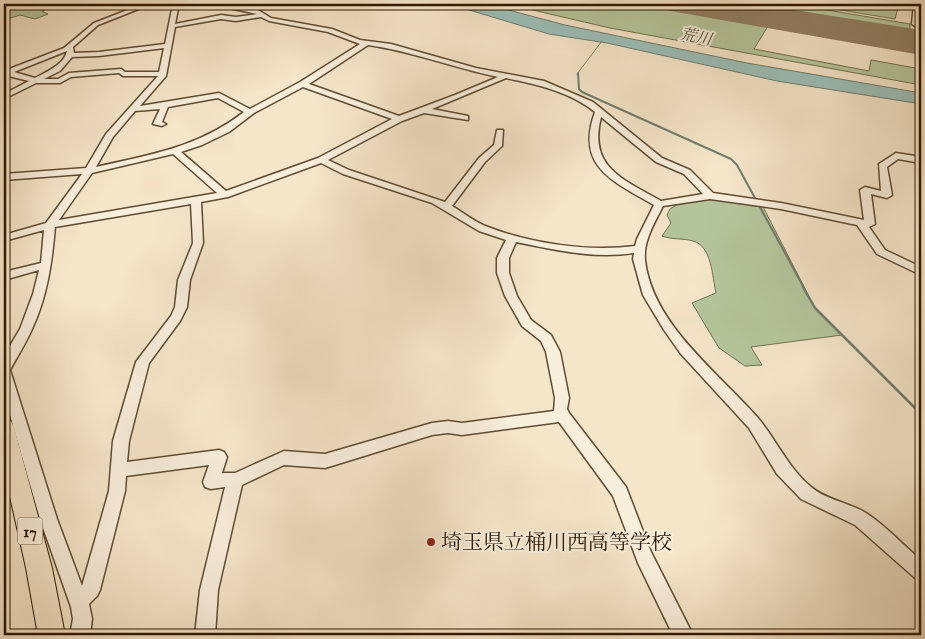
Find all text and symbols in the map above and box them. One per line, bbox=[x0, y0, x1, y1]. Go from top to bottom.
water label: 荒川 bbox=[678, 25, 715, 51]
road number: 17 bbox=[18, 518, 42, 544]
place label: 埼玉県立桶川西高等学校 bbox=[441, 530, 672, 557]
marker: 埼玉県立桶川西高等学校 bbox=[425, 536, 437, 548]

